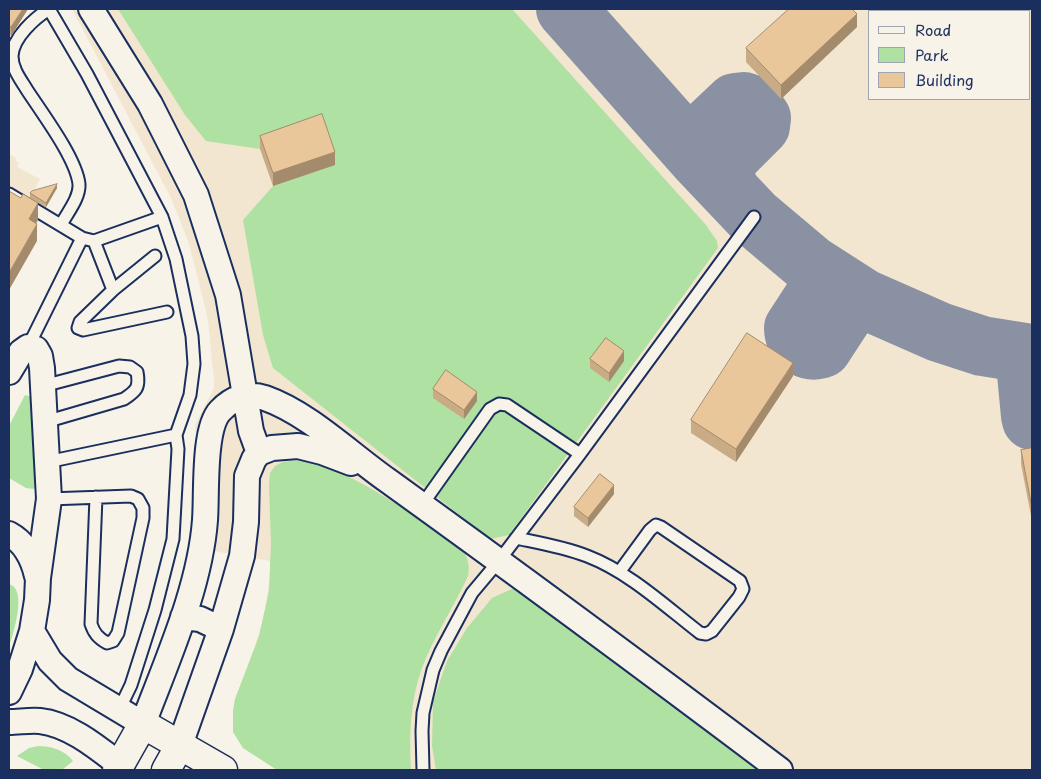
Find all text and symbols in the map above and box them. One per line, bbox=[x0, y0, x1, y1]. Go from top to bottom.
legend bbox=[868, 10, 1031, 100]
text: Road bbox=[915, 18, 951, 41]
text: Park bbox=[915, 43, 949, 66]
text: Building bbox=[915, 68, 974, 91]

